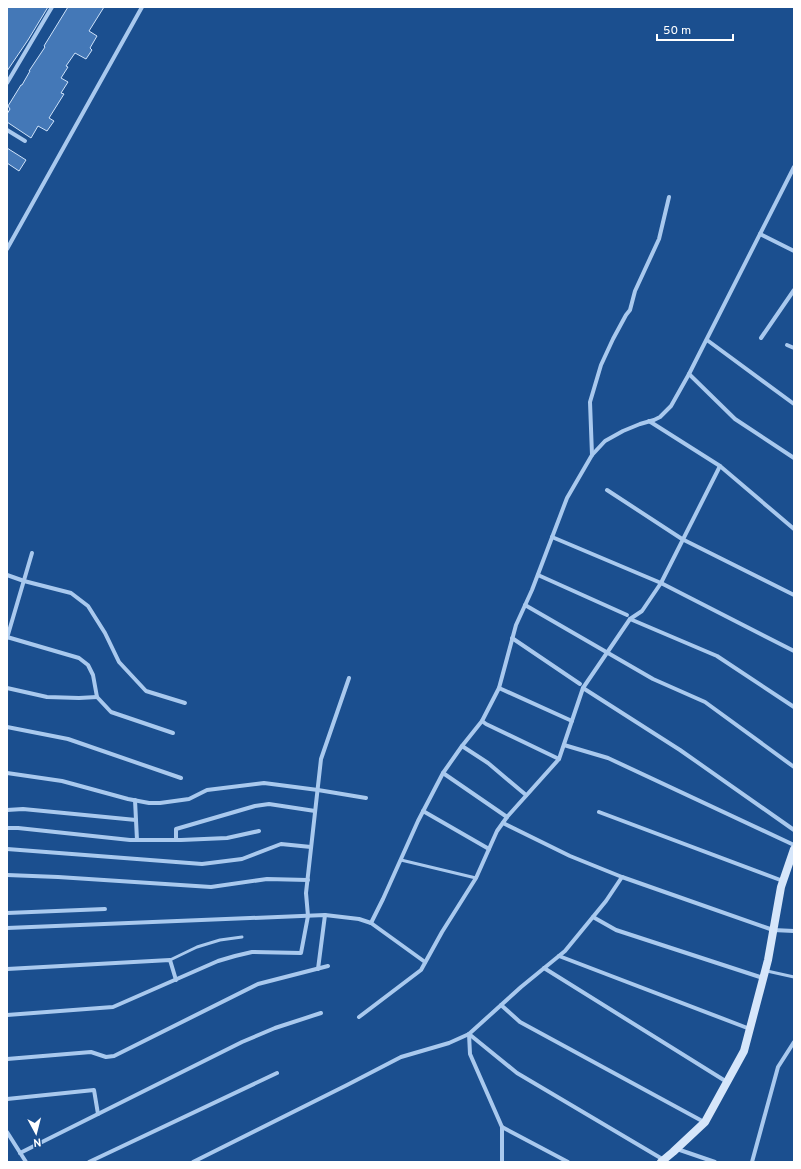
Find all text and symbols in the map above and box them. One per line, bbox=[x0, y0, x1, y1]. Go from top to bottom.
scale bar bbox=[657, 16, 733, 42]
text: 50 m bbox=[663, 23, 691, 39]
north arrow bbox=[16, 1113, 56, 1153]
text: N bbox=[32, 1135, 42, 1149]

